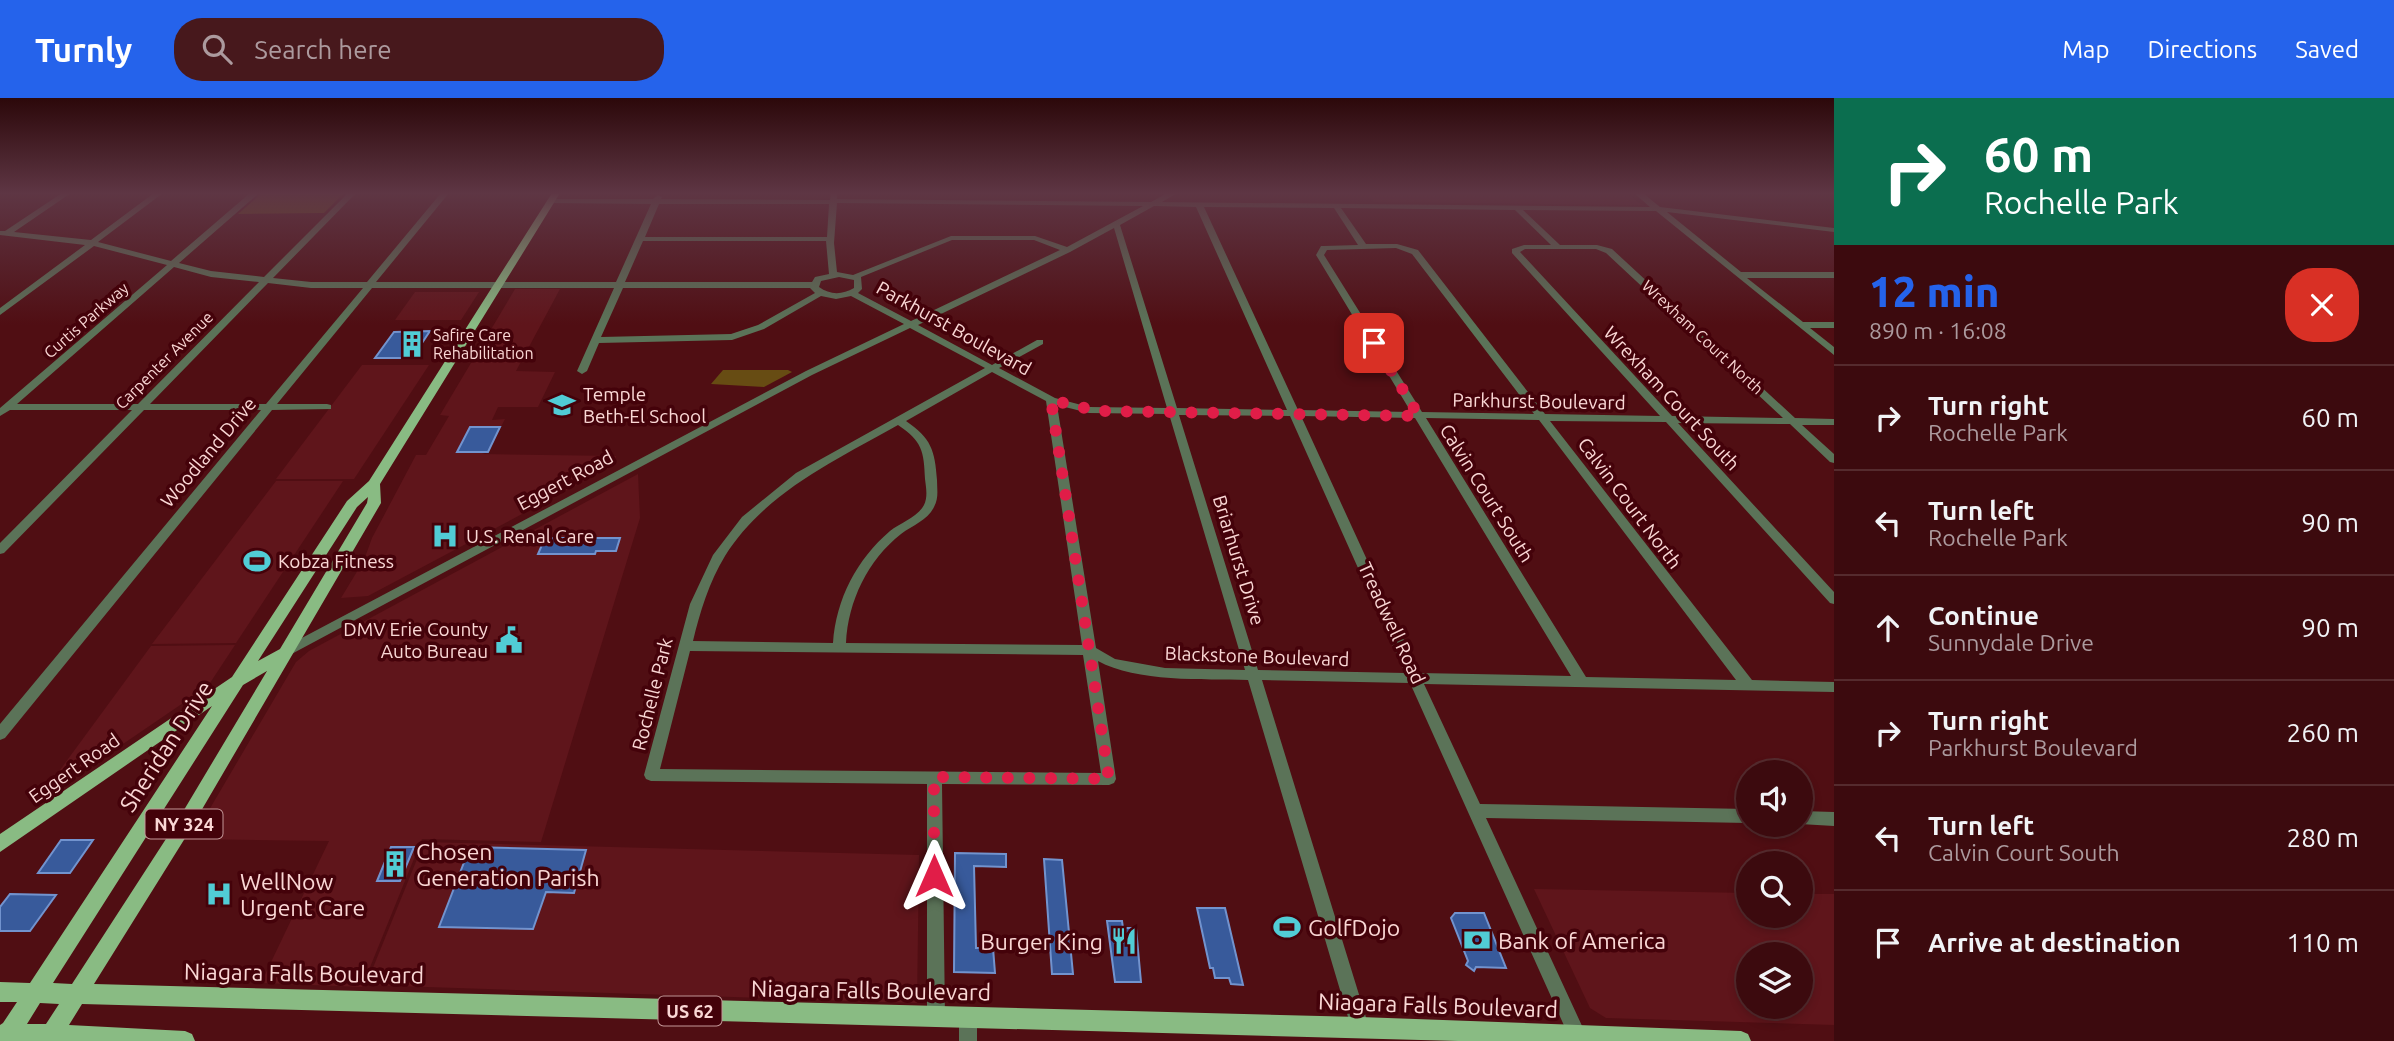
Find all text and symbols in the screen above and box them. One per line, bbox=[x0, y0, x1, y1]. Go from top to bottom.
search box bbox=[174, 18, 664, 81]
icon: search bbox=[198, 30, 236, 68]
text: Turnly bbox=[35, 31, 132, 68]
text: Search here bbox=[254, 35, 392, 64]
text: Map bbox=[2062, 36, 2109, 63]
text: Directions bbox=[2147, 36, 2257, 63]
text: Saved bbox=[2295, 36, 2359, 63]
icon: right bbox=[1869, 126, 1960, 217]
text: 60 m bbox=[1984, 126, 2093, 181]
text: Rochelle Park bbox=[1984, 184, 2179, 220]
text: 12 min bbox=[1869, 268, 2000, 315]
button: close bbox=[2285, 268, 2359, 342]
street label: Parkhurst Boulevard bbox=[873, 276, 1035, 380]
street label: Wrexham Court North bbox=[1639, 276, 1767, 398]
street label: Curtis Parkway bbox=[40, 278, 132, 361]
street label: Carpenter Avenue bbox=[112, 308, 216, 412]
pin bbox=[1344, 313, 1404, 373]
text: 890 m · 16:08 bbox=[1869, 318, 2007, 343]
street label: Wrexham Court South bbox=[1600, 321, 1744, 475]
icon: arrive bbox=[1355, 324, 1393, 362]
place label: Safire Care Rehabilitation bbox=[433, 326, 534, 362]
building icon: Safire Care Rehabilitation bbox=[397, 329, 427, 359]
place label: Temple Beth-El School bbox=[583, 383, 706, 427]
street label: Parkhurst Boulevard bbox=[1452, 388, 1626, 414]
school or university icon: Temple Beth-El School bbox=[547, 390, 577, 420]
text: Turn right bbox=[1928, 391, 2049, 420]
street label: Woodland Drive bbox=[156, 393, 260, 511]
icon: right bbox=[1869, 399, 1907, 437]
text: 60 m bbox=[2301, 403, 2359, 432]
street label: Calvin Court South bbox=[1436, 420, 1538, 566]
text: Rochelle Park bbox=[1928, 420, 2068, 445]
street label: Calvin Court North bbox=[1574, 433, 1686, 573]
street label: Eggert Road bbox=[513, 446, 617, 514]
street label: Briarhurst Drive bbox=[1209, 492, 1269, 628]
text: Turn left bbox=[1928, 496, 2034, 525]
icon: left bbox=[1869, 504, 1907, 542]
text: 90 m bbox=[2301, 508, 2359, 537]
hospital icon: U.S. Renal Care bbox=[430, 521, 460, 551]
place label: U.S. Renal Care bbox=[466, 525, 594, 547]
text: Rochelle Park bbox=[1928, 525, 2068, 550]
sports icon: Kobza Fitness bbox=[242, 546, 272, 576]
place label: Kobza Fitness bbox=[278, 550, 394, 572]
street label: Treadwell Road bbox=[1354, 559, 1430, 687]
text: Continue bbox=[1928, 601, 2039, 630]
icon: ahead bbox=[1869, 609, 1907, 647]
text: 90 m bbox=[2301, 613, 2359, 642]
place label: DMV Erie County Auto Bureau bbox=[343, 618, 488, 662]
public building icon: DMV Erie County Auto Bureau bbox=[494, 625, 524, 655]
text: Sunnydale Drive bbox=[1928, 630, 2094, 655]
street label: Rochelle Park bbox=[627, 635, 677, 753]
street label: Blackstone Boulevard bbox=[1164, 642, 1350, 670]
street label: Sheridan Drive bbox=[115, 676, 217, 816]
text: Turn right bbox=[1928, 706, 2049, 735]
icon: right bbox=[1869, 714, 1907, 752]
text: 260 m bbox=[2287, 718, 2359, 747]
street label: Eggert Road bbox=[24, 729, 124, 807]
text: Parkhurst Boulevard bbox=[1928, 735, 2138, 760]
map controls bbox=[1736, 760, 1813, 1019]
button: sound bbox=[1736, 760, 1813, 837]
road number: NY 324 bbox=[146, 810, 222, 838]
text: Turn left bbox=[1928, 811, 2034, 840]
icon: left bbox=[1869, 819, 1907, 857]
text: 280 m bbox=[2287, 823, 2359, 852]
place label: Chosen Generation Parish bbox=[416, 839, 600, 890]
position arrow bbox=[897, 839, 971, 913]
text: Calvin Court South bbox=[1928, 840, 2120, 865]
building icon: Chosen Generation Parish bbox=[380, 849, 410, 879]
button: search bbox=[1736, 851, 1813, 928]
place label: WellNow Urgent Care bbox=[240, 869, 365, 920]
hospital icon: WellNow Urgent Care bbox=[204, 879, 234, 909]
sports icon: GolfDojo bbox=[1272, 912, 1302, 942]
place label: GolfDojo bbox=[1308, 915, 1400, 940]
icon: arrive bbox=[1869, 924, 1907, 962]
bank icon: Bank of America bbox=[1462, 925, 1492, 955]
restaurant icon: Burger King bbox=[1109, 926, 1139, 956]
place label: Bank of America bbox=[1498, 928, 1666, 953]
text: Arrive at destination bbox=[1928, 928, 2181, 957]
text: 110 m bbox=[2287, 928, 2359, 957]
place label: Burger King bbox=[980, 929, 1103, 954]
button: layers bbox=[1736, 942, 1813, 1019]
street label: Niagara Falls Boulevard bbox=[184, 958, 424, 988]
street label: Niagara Falls Boulevard bbox=[751, 975, 991, 1005]
street label: Niagara Falls Boulevard bbox=[1318, 988, 1558, 1022]
road number: US 62 bbox=[658, 996, 722, 1026]

